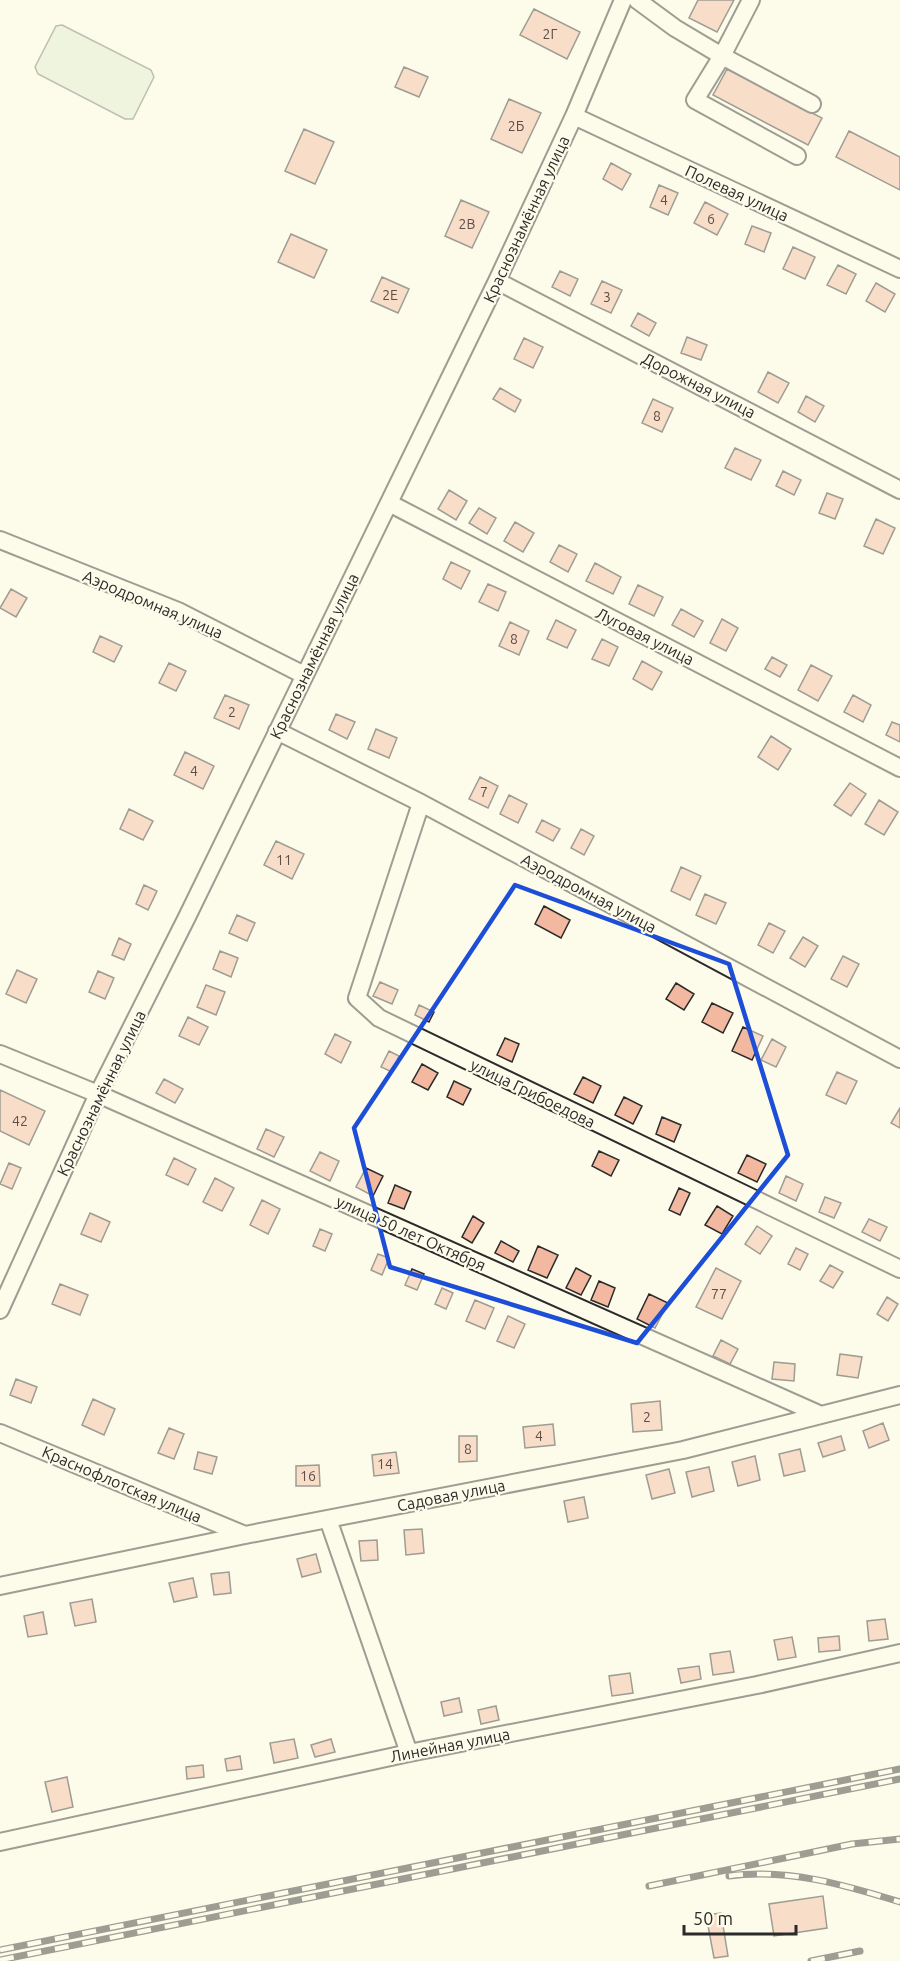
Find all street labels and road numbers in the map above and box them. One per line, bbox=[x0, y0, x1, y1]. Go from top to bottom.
street label: Краснознамённая улица bbox=[479, 133, 573, 305]
street label: Полевая улица bbox=[683, 161, 791, 225]
street label: Дорожная улица bbox=[639, 349, 759, 421]
street label: Аэродромная улица bbox=[80, 566, 226, 642]
street label: Краснознамённая улица bbox=[266, 570, 362, 742]
street label: Луговая улица bbox=[593, 604, 697, 668]
street label: Аэродромная улица bbox=[518, 850, 660, 936]
street label: Краснознамённая улица bbox=[53, 1007, 149, 1179]
street label: улица Грибоедова bbox=[468, 1055, 598, 1131]
street label: улица 50 лет Октября bbox=[333, 1192, 489, 1274]
street label: Краснофлотская улица bbox=[40, 1442, 204, 1526]
street label: Садовая улица bbox=[395, 1476, 507, 1514]
street label: Линейная улица bbox=[388, 1725, 512, 1765]

